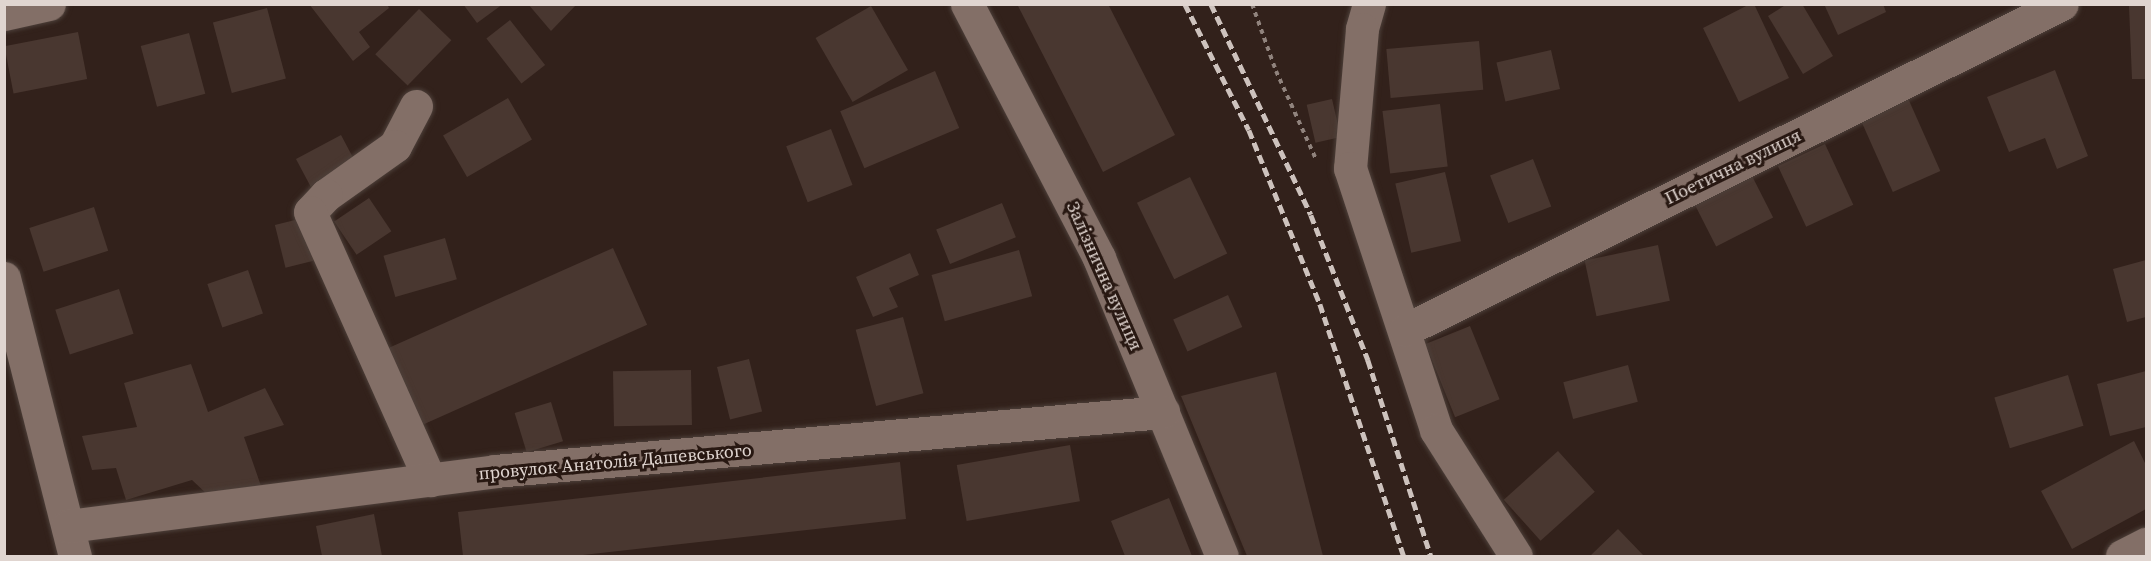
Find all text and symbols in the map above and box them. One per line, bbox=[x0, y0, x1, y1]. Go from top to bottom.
street label: Поетична вулиця bbox=[1661, 125, 1805, 209]
street label: Залізнична вулиця bbox=[1061, 198, 1147, 354]
street label: провулок Анатолія Дашевського bbox=[478, 439, 752, 485]

